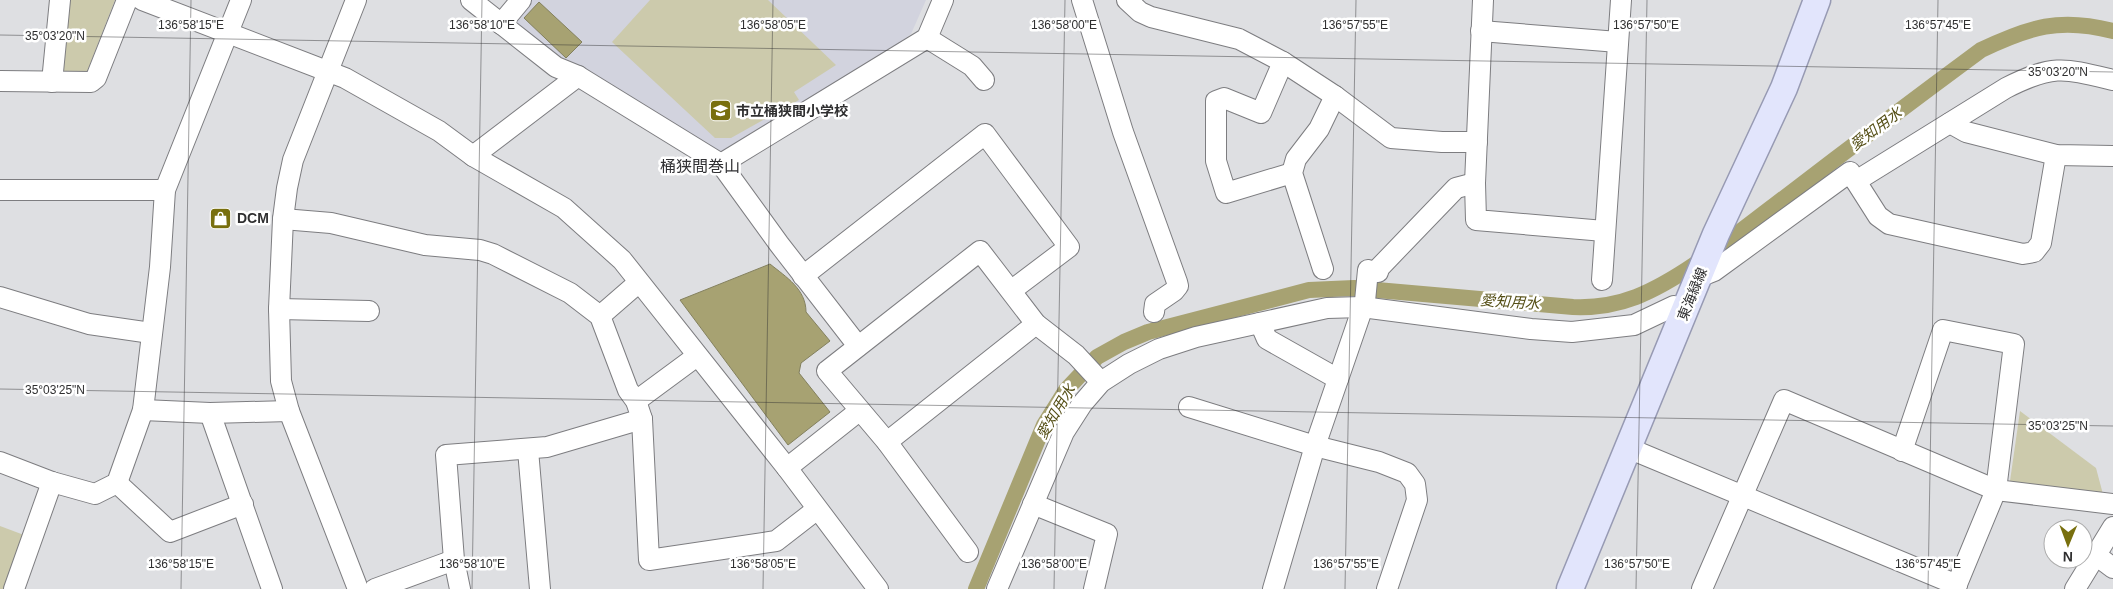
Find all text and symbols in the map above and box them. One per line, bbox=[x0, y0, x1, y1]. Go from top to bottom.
text: 136°58'15"E bbox=[158, 18, 224, 32]
text: 136°58'10"E bbox=[449, 18, 515, 32]
text: 136°58'05"E bbox=[740, 18, 806, 32]
text: 136°58'00"E bbox=[1031, 18, 1097, 32]
text: 136°57'55"E bbox=[1322, 18, 1388, 32]
text: 136°57'50"E bbox=[1613, 18, 1679, 32]
text: 136°57'45"E bbox=[1905, 18, 1971, 32]
text: 35°03'20"N bbox=[25, 29, 85, 43]
text: 35°03'20"N bbox=[2028, 65, 2088, 79]
school or university icon: 市立桶狭間小学校 bbox=[708, 99, 732, 123]
place label: 市立桶狭間小学校 bbox=[736, 103, 848, 119]
water label: 愛知用水 bbox=[1847, 103, 1906, 153]
district label: 桶狭間巻山 bbox=[660, 158, 740, 175]
shop icon: DCM bbox=[209, 206, 233, 230]
place label: DCM bbox=[237, 210, 269, 226]
street label: 東海緑線 bbox=[1674, 265, 1710, 323]
water label: 愛知用水 bbox=[1480, 291, 1543, 312]
water label: 愛知用水 bbox=[1033, 380, 1079, 442]
text: 35°03'25"N bbox=[25, 383, 85, 397]
text: 35°03'25"N bbox=[2028, 419, 2088, 433]
north arrow bbox=[2043, 519, 2093, 569]
text: N bbox=[2063, 549, 2073, 565]
text: 136°58'15"E bbox=[148, 557, 214, 571]
text: 136°58'10"E bbox=[439, 557, 505, 571]
text: 136°58'05"E bbox=[730, 557, 796, 571]
text: 136°58'00"E bbox=[1021, 557, 1087, 571]
text: 136°57'55"E bbox=[1313, 557, 1379, 571]
text: 136°57'50"E bbox=[1604, 557, 1670, 571]
text: 136°57'45"E bbox=[1895, 557, 1961, 571]

